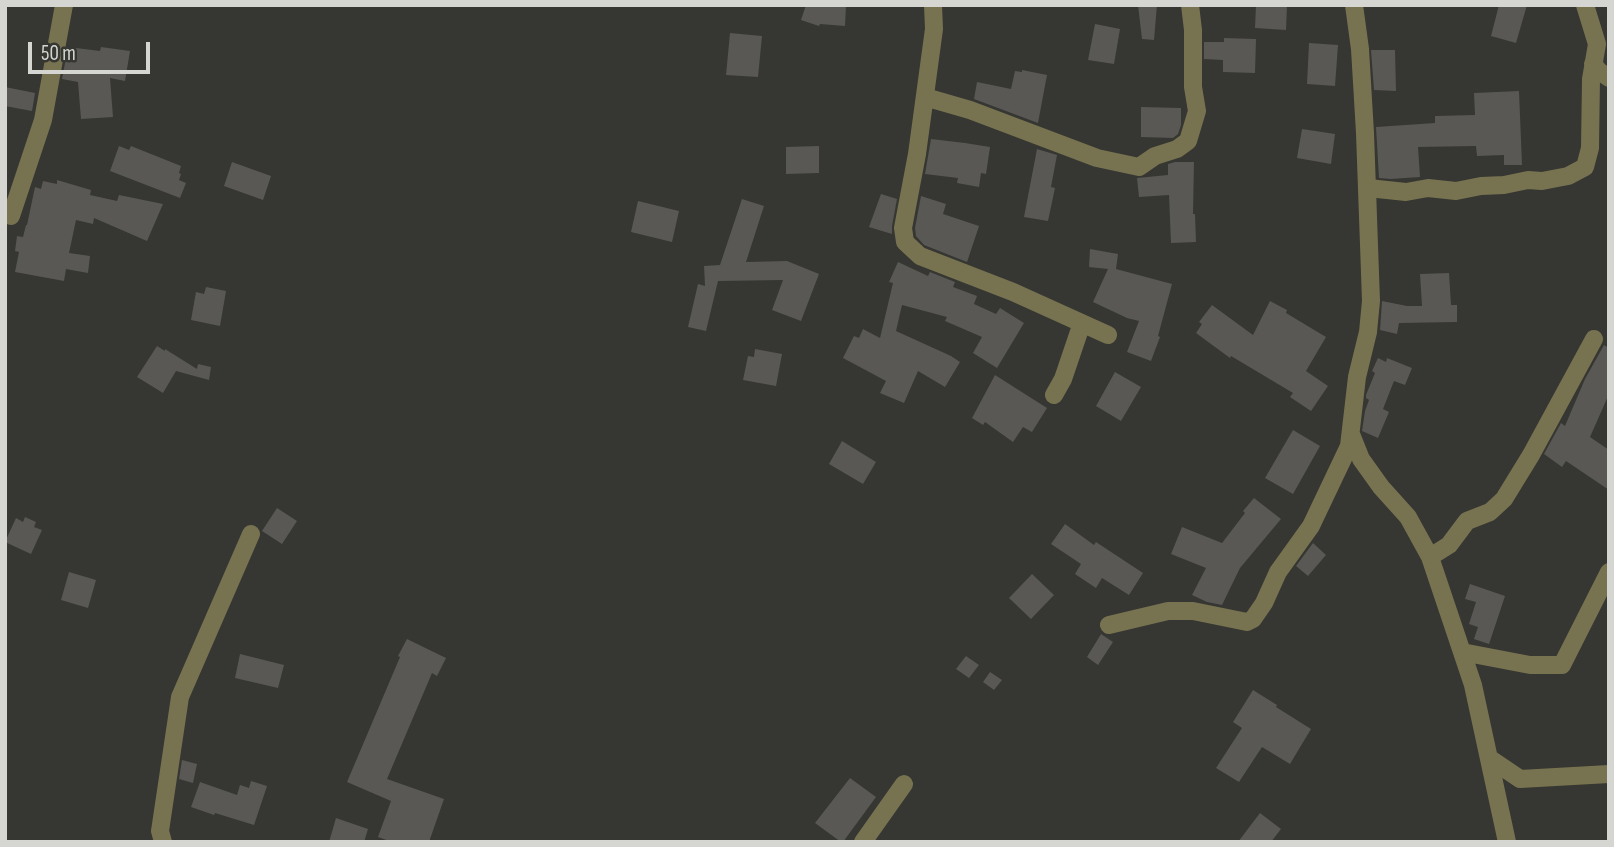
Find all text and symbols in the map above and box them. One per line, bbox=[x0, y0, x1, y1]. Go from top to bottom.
scale bar bbox=[32, 28, 154, 72]
text: 50 m bbox=[41, 41, 76, 66]

